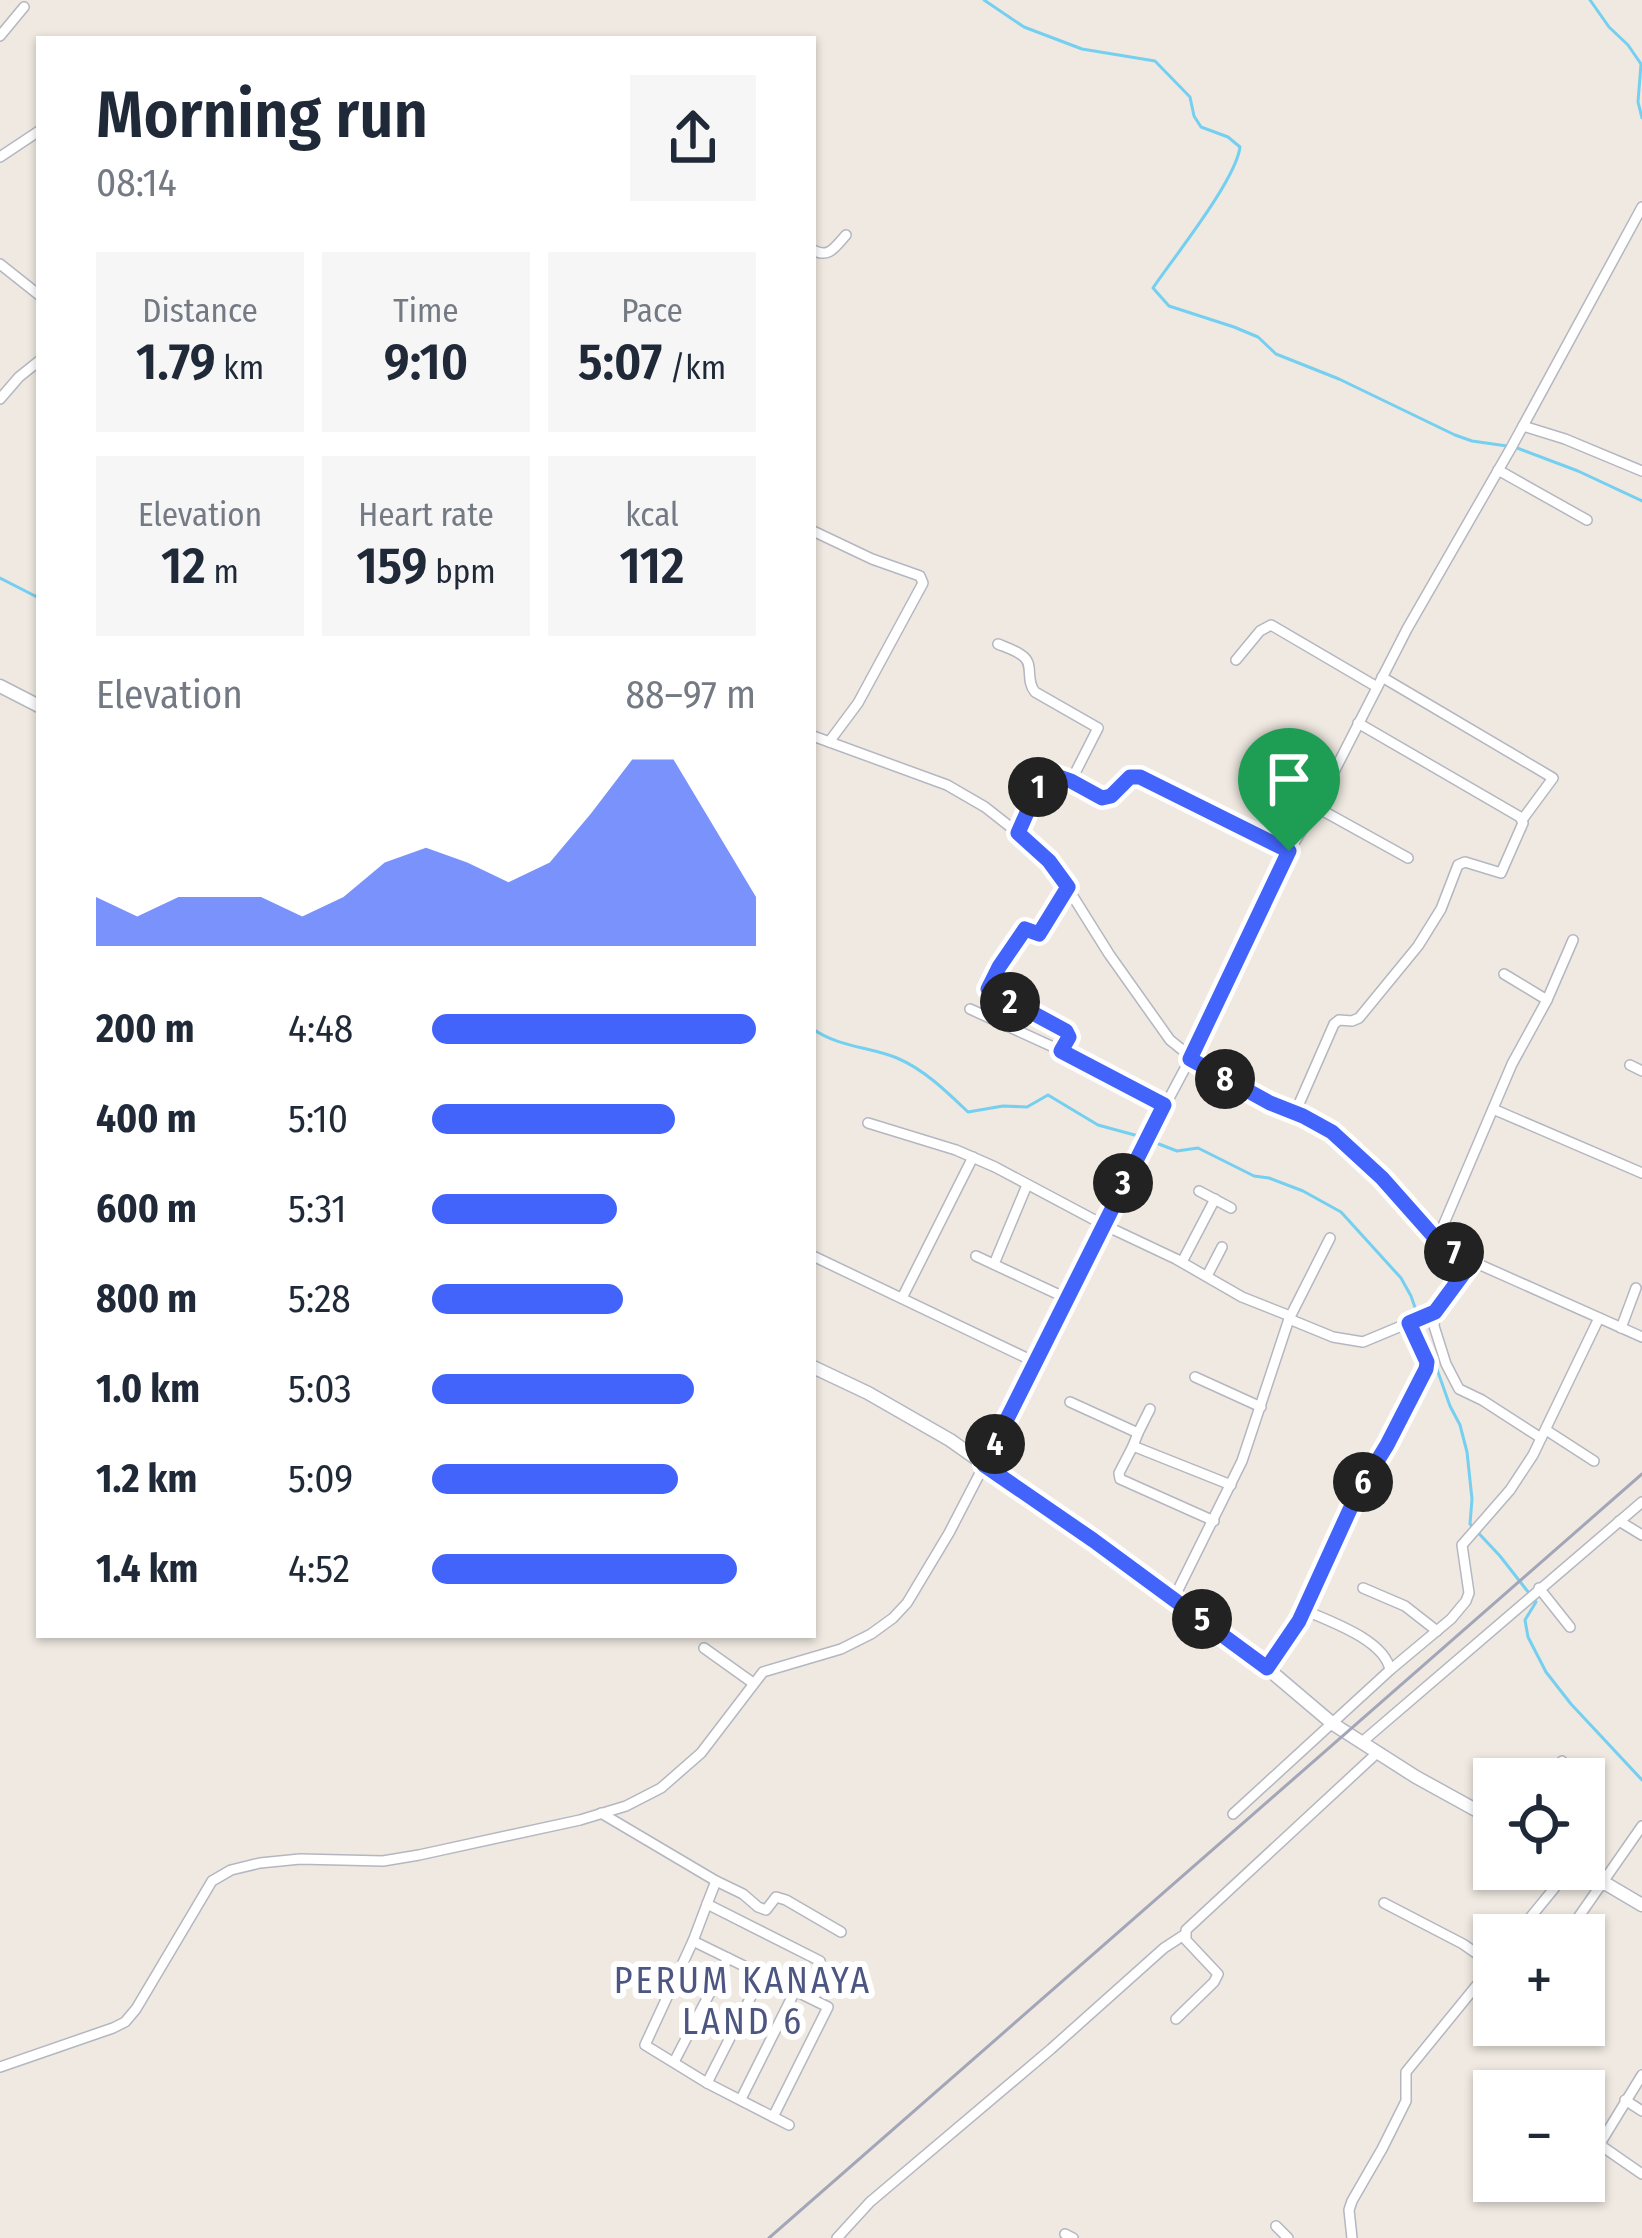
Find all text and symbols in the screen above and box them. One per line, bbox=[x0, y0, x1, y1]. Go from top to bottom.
text: Morning run bbox=[96, 75, 428, 154]
button: share bbox=[630, 75, 756, 201]
text: 08:14 bbox=[96, 160, 177, 206]
text: Distance bbox=[142, 291, 258, 331]
text: Time bbox=[393, 291, 459, 331]
text: Pace bbox=[621, 291, 683, 331]
text: 1.79 bbox=[136, 331, 216, 393]
text: 9:10 bbox=[384, 331, 468, 393]
text: 5:07 bbox=[578, 331, 662, 393]
text: km bbox=[216, 348, 264, 388]
text: /km bbox=[662, 348, 726, 388]
text: Elevation bbox=[138, 495, 262, 535]
text: Heart rate bbox=[358, 495, 494, 535]
text: kcal bbox=[625, 495, 679, 535]
text: 12 bbox=[161, 535, 206, 597]
text: 159 bbox=[356, 535, 427, 597]
text: 112 bbox=[620, 535, 684, 597]
text: m bbox=[206, 552, 239, 592]
text: bpm bbox=[427, 552, 496, 592]
text: Elevation bbox=[96, 672, 243, 718]
text: 88–97 m bbox=[626, 672, 756, 718]
pin bbox=[1238, 728, 1340, 851]
icon: arrive bbox=[1256, 746, 1322, 812]
pin: 1 bbox=[1008, 757, 1068, 817]
text: 1 bbox=[1031, 767, 1045, 807]
pin: 2 bbox=[980, 972, 1040, 1032]
text: 2 bbox=[1002, 982, 1018, 1022]
text: 200 m bbox=[96, 1006, 195, 1052]
text: 4:48 bbox=[288, 1006, 353, 1052]
pin: 8 bbox=[1195, 1049, 1255, 1109]
text: 8 bbox=[1216, 1059, 1234, 1099]
text: 400 m bbox=[96, 1096, 197, 1142]
text: 5:10 bbox=[288, 1096, 348, 1142]
pin: 3 bbox=[1093, 1153, 1153, 1213]
text: 3 bbox=[1115, 1163, 1131, 1203]
text: 600 m bbox=[96, 1186, 197, 1232]
text: 5:31 bbox=[288, 1186, 346, 1232]
pin: 7 bbox=[1424, 1222, 1484, 1282]
text: 7 bbox=[1447, 1232, 1461, 1272]
text: 800 m bbox=[96, 1276, 197, 1322]
text: 5:28 bbox=[288, 1276, 351, 1322]
text: 1.0 km bbox=[96, 1366, 200, 1412]
text: 5:03 bbox=[288, 1366, 352, 1412]
pin: 4 bbox=[965, 1414, 1025, 1474]
text: 4 bbox=[987, 1424, 1003, 1464]
pin: 6 bbox=[1333, 1452, 1393, 1512]
text: 1.2 km bbox=[96, 1456, 197, 1502]
text: 5:09 bbox=[288, 1456, 353, 1502]
text: 6 bbox=[1354, 1462, 1372, 1502]
text: 1.4 km bbox=[96, 1546, 198, 1592]
text: 4:52 bbox=[288, 1546, 350, 1592]
pin: 5 bbox=[1172, 1589, 1232, 1649]
text: 5 bbox=[1194, 1599, 1210, 1639]
map controls bbox=[1473, 1758, 1605, 2202]
button: locate bbox=[1473, 1758, 1605, 1890]
button: + bbox=[1473, 1914, 1605, 2046]
district label: PERUM KANAYA LAND 6 bbox=[614, 1959, 872, 2044]
button: − bbox=[1473, 2070, 1605, 2202]

